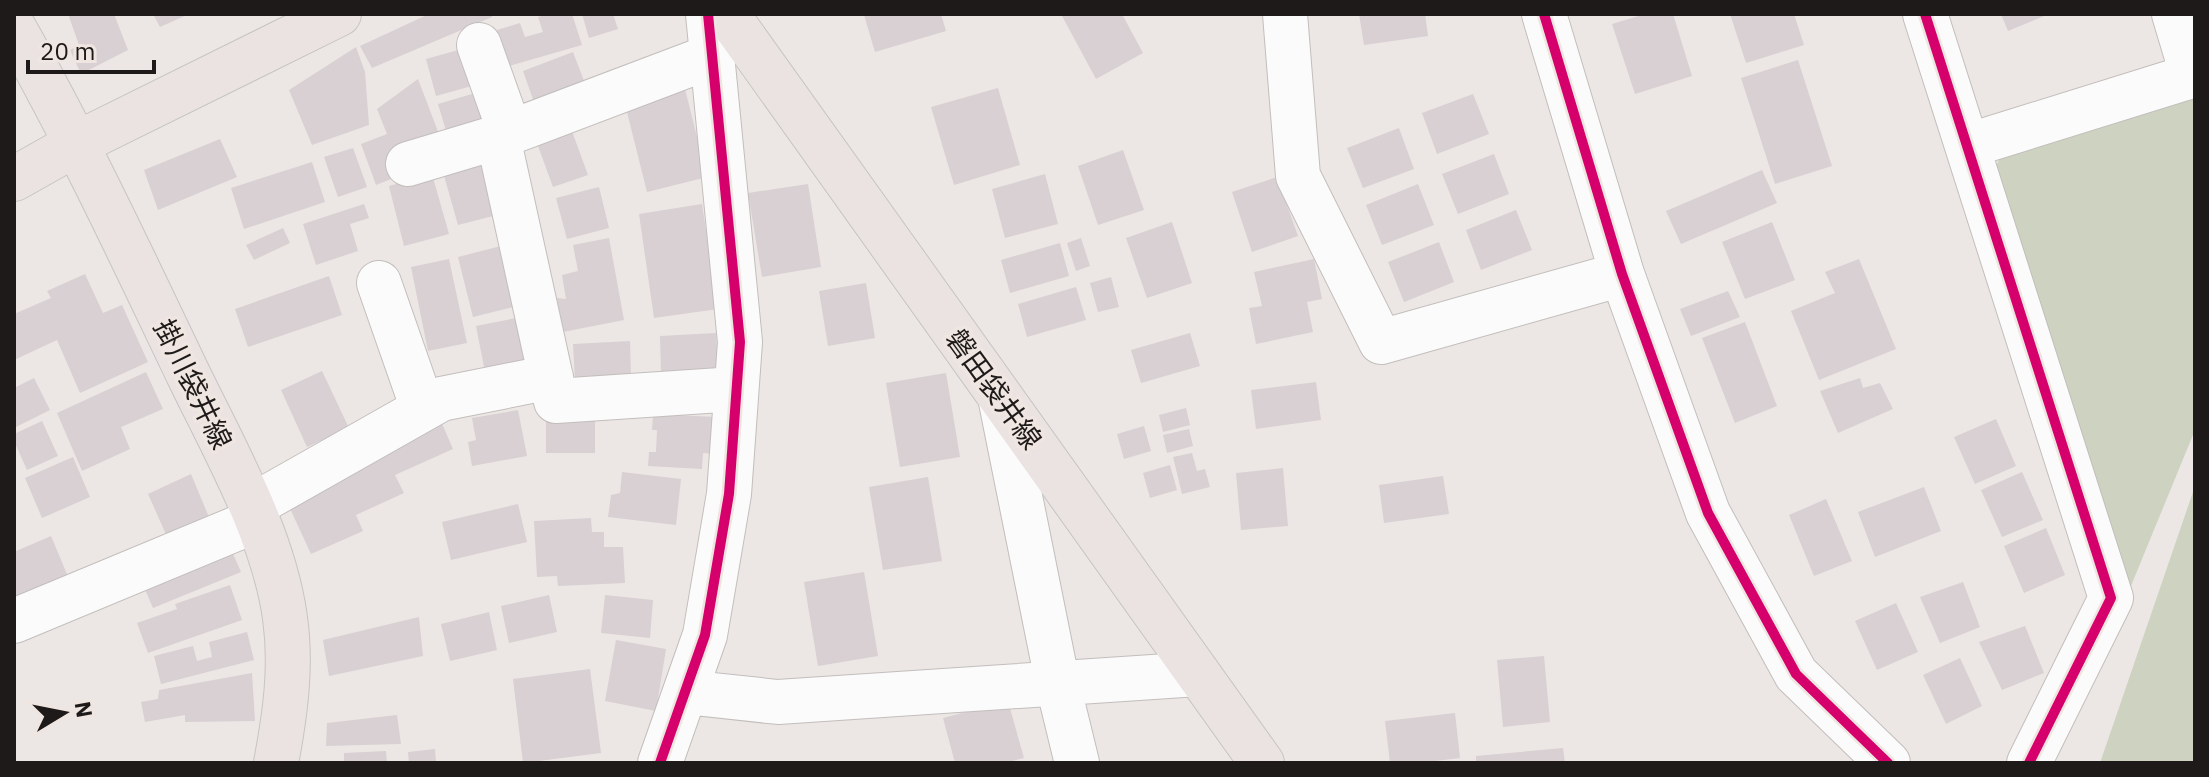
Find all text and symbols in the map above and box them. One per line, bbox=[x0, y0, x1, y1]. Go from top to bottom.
scale bar bbox=[28, 24, 154, 74]
text: 20 m bbox=[40, 35, 95, 67]
street label: 掛川袋井線 bbox=[146, 313, 241, 455]
street label: 磐田袋井線 bbox=[938, 321, 1051, 456]
north arrow bbox=[24, 673, 104, 753]
text: N bbox=[69, 699, 100, 720]

